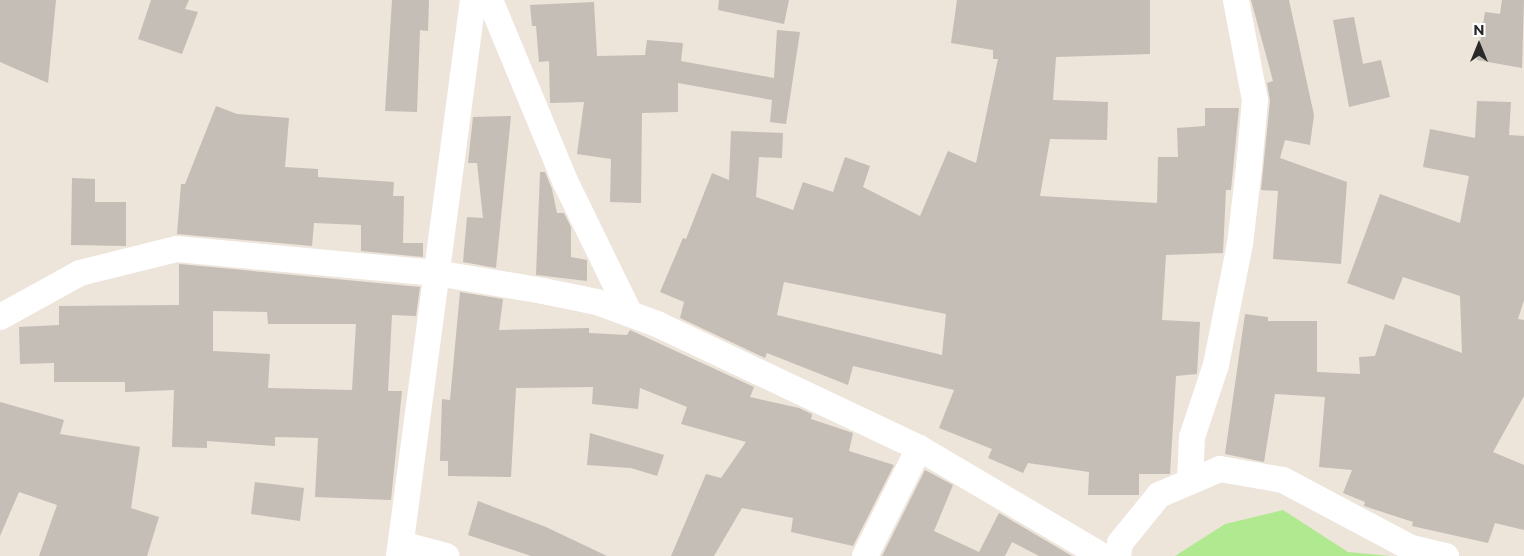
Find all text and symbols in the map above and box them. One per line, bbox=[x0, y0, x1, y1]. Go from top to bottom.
north arrow bbox=[1454, 20, 1504, 70]
text: N bbox=[1473, 21, 1485, 39]

